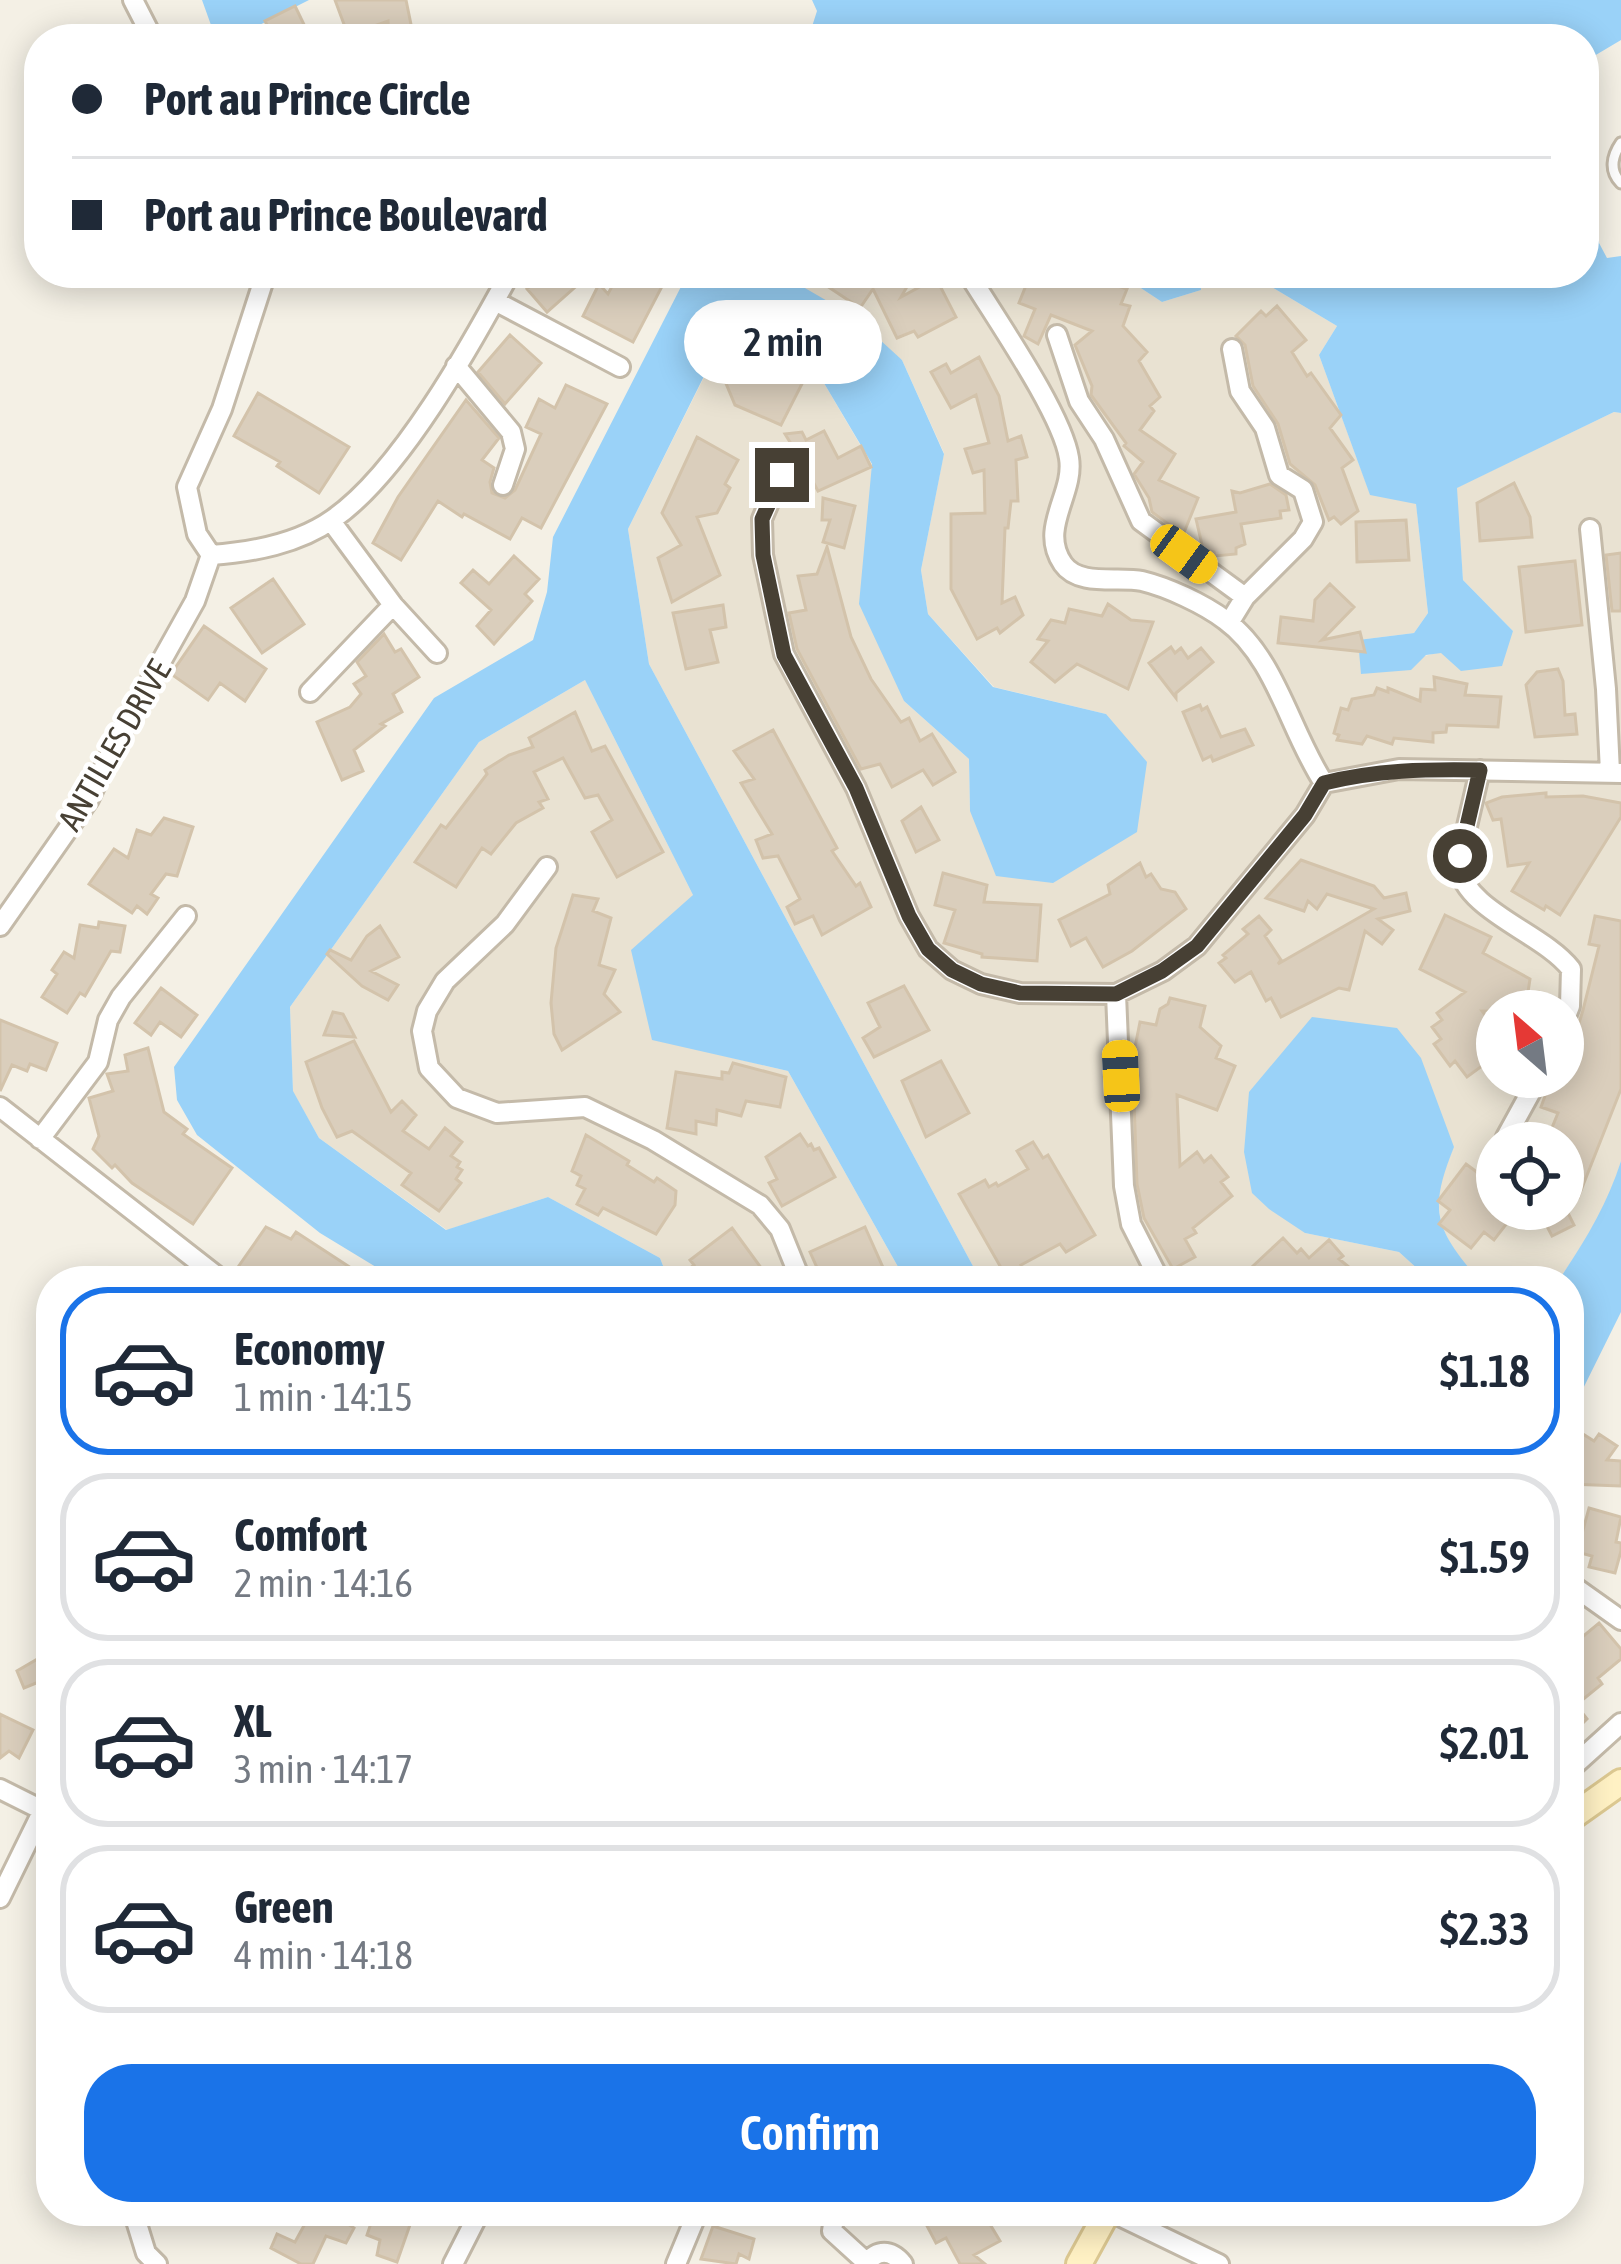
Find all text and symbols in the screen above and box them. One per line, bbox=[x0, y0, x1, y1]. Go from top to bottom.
text: Port au Prince Circle bbox=[144, 73, 471, 125]
text: Port au Prince Boulevard bbox=[144, 189, 548, 241]
callout: 2 min bbox=[683, 301, 881, 385]
text: 2 min bbox=[743, 320, 823, 364]
route end bbox=[755, 448, 809, 502]
car bbox=[1144, 518, 1224, 590]
street label: ANTILLES DRIVE bbox=[50, 653, 178, 837]
route start bbox=[1433, 829, 1487, 883]
north arrow bbox=[1476, 990, 1584, 1098]
map controls bbox=[1476, 990, 1584, 1230]
car bbox=[1101, 1039, 1141, 1113]
button: locate bbox=[1476, 1122, 1584, 1230]
icon: car bbox=[90, 1317, 198, 1425]
text: Economy bbox=[234, 1323, 385, 1375]
text: $1.18 bbox=[1440, 1345, 1530, 1397]
text: 1 min · 14:15 bbox=[234, 1375, 413, 1419]
icon: car bbox=[90, 1503, 198, 1611]
text: Comfort bbox=[234, 1509, 367, 1561]
text: $1.59 bbox=[1440, 1531, 1530, 1583]
text: 2 min · 14:16 bbox=[234, 1561, 413, 1605]
icon: car bbox=[90, 1689, 198, 1797]
text: XL bbox=[234, 1695, 272, 1747]
text: $2.01 bbox=[1440, 1717, 1530, 1769]
text: 3 min · 14:17 bbox=[234, 1747, 413, 1791]
icon: car bbox=[90, 1875, 198, 1983]
text: Green bbox=[234, 1881, 334, 1933]
text: $2.33 bbox=[1440, 1903, 1530, 1955]
text: 4 min · 14:18 bbox=[234, 1933, 413, 1977]
button: Confirm bbox=[84, 2064, 1536, 2202]

